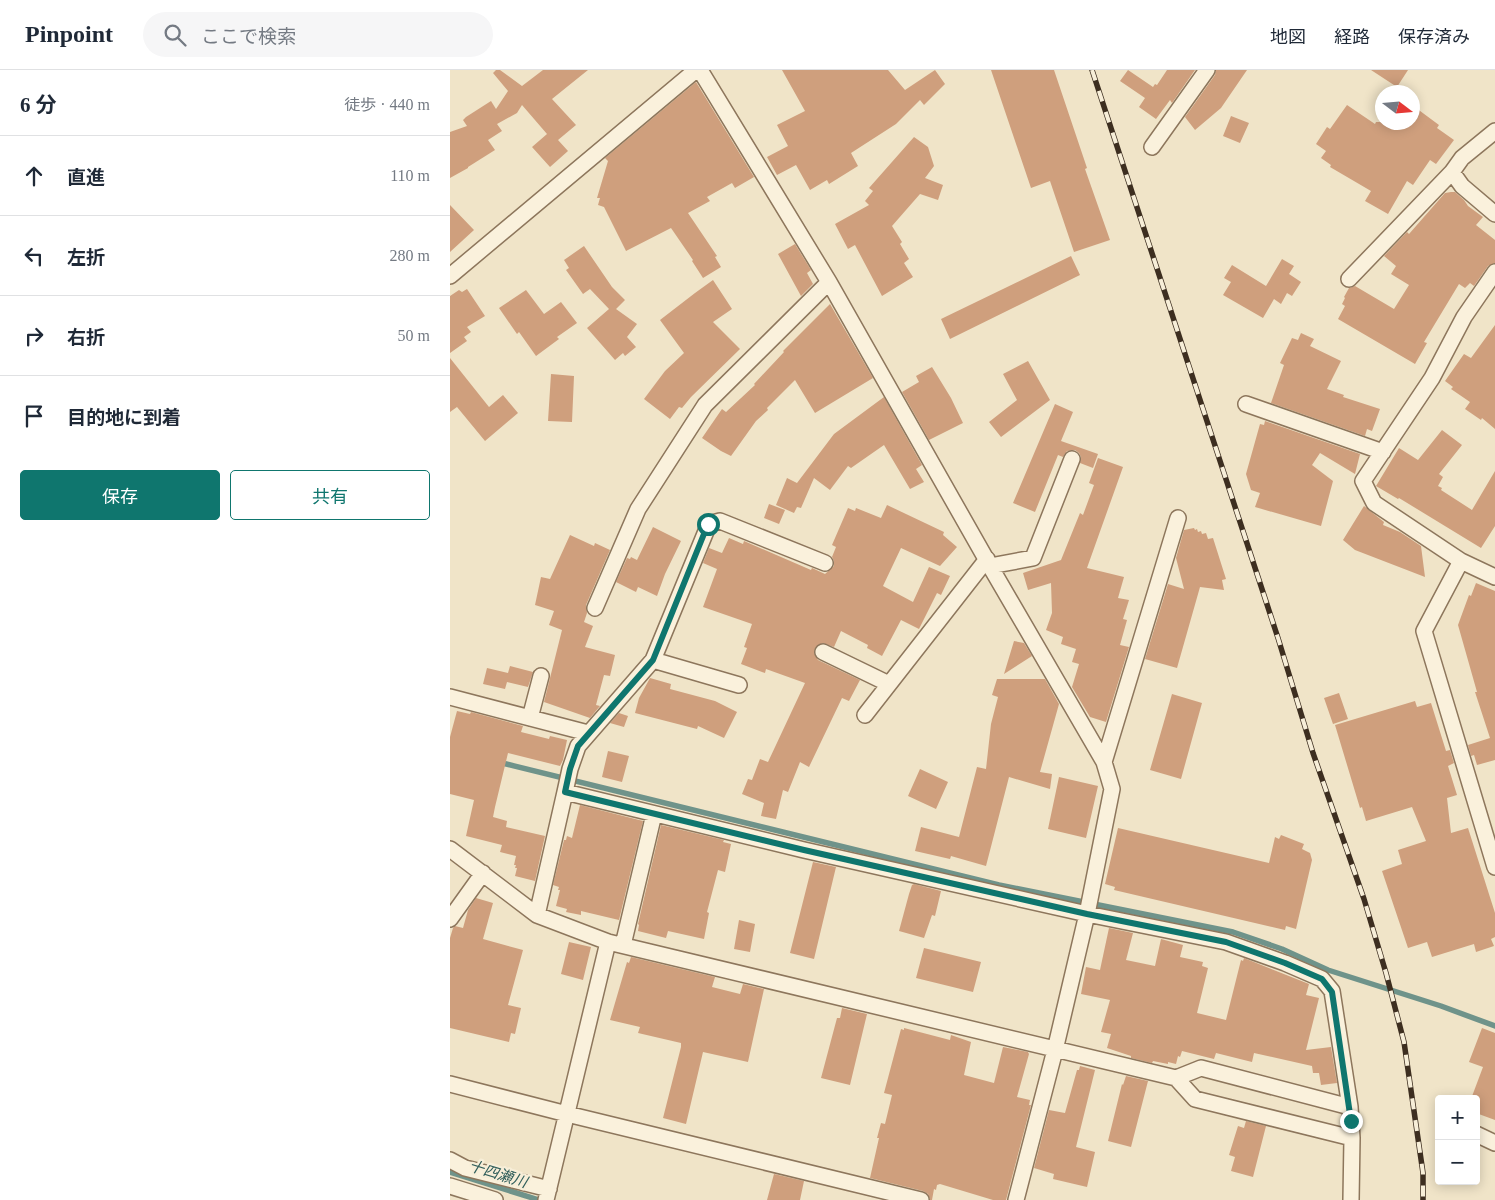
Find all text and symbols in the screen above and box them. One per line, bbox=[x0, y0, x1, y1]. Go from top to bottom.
search box bbox=[143, 12, 493, 57]
text: Pinpoint bbox=[25, 21, 113, 47]
icon: search bbox=[161, 21, 189, 49]
text: ここで検索 bbox=[201, 26, 296, 47]
text: 地図 bbox=[1270, 27, 1306, 47]
text: 経路 bbox=[1334, 27, 1370, 47]
text: 保存済み bbox=[1398, 27, 1470, 47]
north arrow bbox=[1375, 85, 1420, 130]
text: 6 分 bbox=[20, 93, 57, 117]
text: 徒歩 · 440 m bbox=[344, 96, 430, 113]
icon: ahead bbox=[20, 162, 48, 190]
text: 直進 bbox=[67, 167, 105, 188]
text: 110 m bbox=[390, 167, 430, 184]
icon: left bbox=[20, 242, 48, 270]
text: 左折 bbox=[67, 247, 105, 268]
text: 280 m bbox=[390, 247, 430, 264]
icon: right bbox=[20, 322, 48, 350]
text: 右折 bbox=[67, 327, 105, 348]
text: 50 m bbox=[398, 327, 430, 344]
icon: arrive bbox=[20, 402, 48, 430]
text: 目的地に到着 bbox=[67, 407, 181, 428]
button: 保存 bbox=[20, 470, 220, 520]
button: 共有 bbox=[230, 470, 430, 520]
route start bbox=[697, 513, 720, 536]
map controls bbox=[1435, 1095, 1480, 1185]
button: + bbox=[1435, 1095, 1480, 1140]
route end bbox=[1340, 1110, 1363, 1133]
button: − bbox=[1435, 1140, 1480, 1185]
water label: 十四瀬川 bbox=[467, 1158, 531, 1191]

